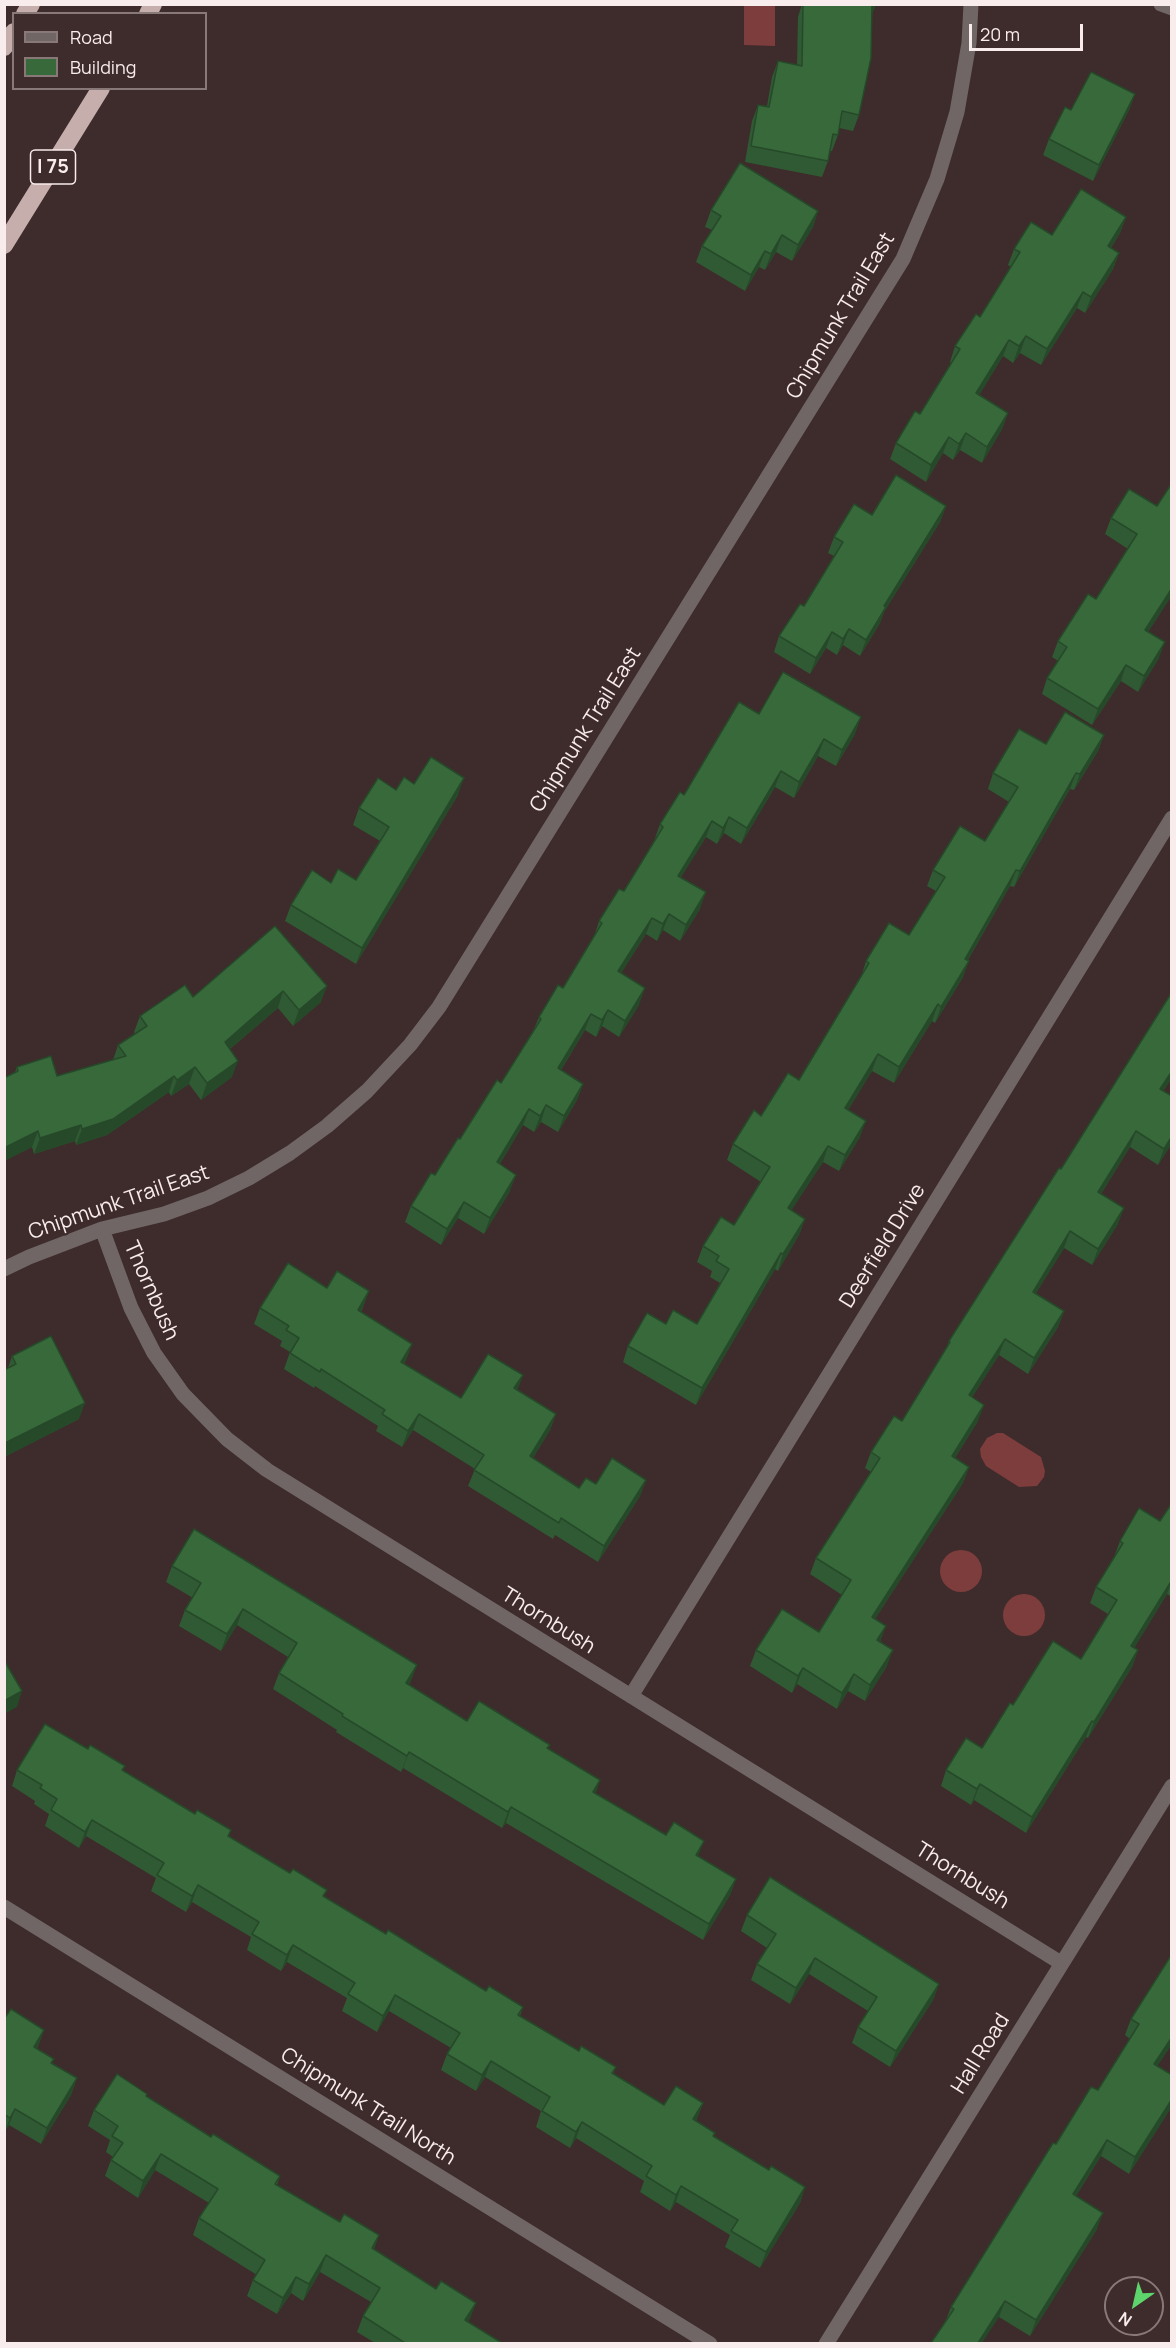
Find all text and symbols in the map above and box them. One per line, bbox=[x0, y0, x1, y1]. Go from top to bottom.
legend bbox=[12, 12, 207, 90]
scale bar bbox=[972, 12, 1086, 50]
text: 20 m bbox=[980, 22, 1020, 46]
text: Road bbox=[70, 25, 113, 49]
text: Building bbox=[70, 55, 136, 79]
road number: I 75 bbox=[31, 150, 76, 184]
street label: Chipmunk Trail East bbox=[781, 228, 901, 404]
street label: Chipmunk Trail East bbox=[525, 643, 647, 817]
street label: Chipmunk Trail East bbox=[25, 1160, 213, 1246]
street label: Deerfield Drive bbox=[835, 1179, 931, 1313]
street label: Thornbush bbox=[118, 1238, 184, 1344]
street label: Thornbush bbox=[496, 1582, 600, 1660]
street label: Thornbush bbox=[910, 1837, 1014, 1915]
street label: Hall Road bbox=[947, 2009, 1015, 2099]
street label: Chipmunk Trail North bbox=[276, 2043, 460, 2171]
north arrow bbox=[1104, 2276, 1164, 2336]
text: N bbox=[1114, 2307, 1136, 2332]

